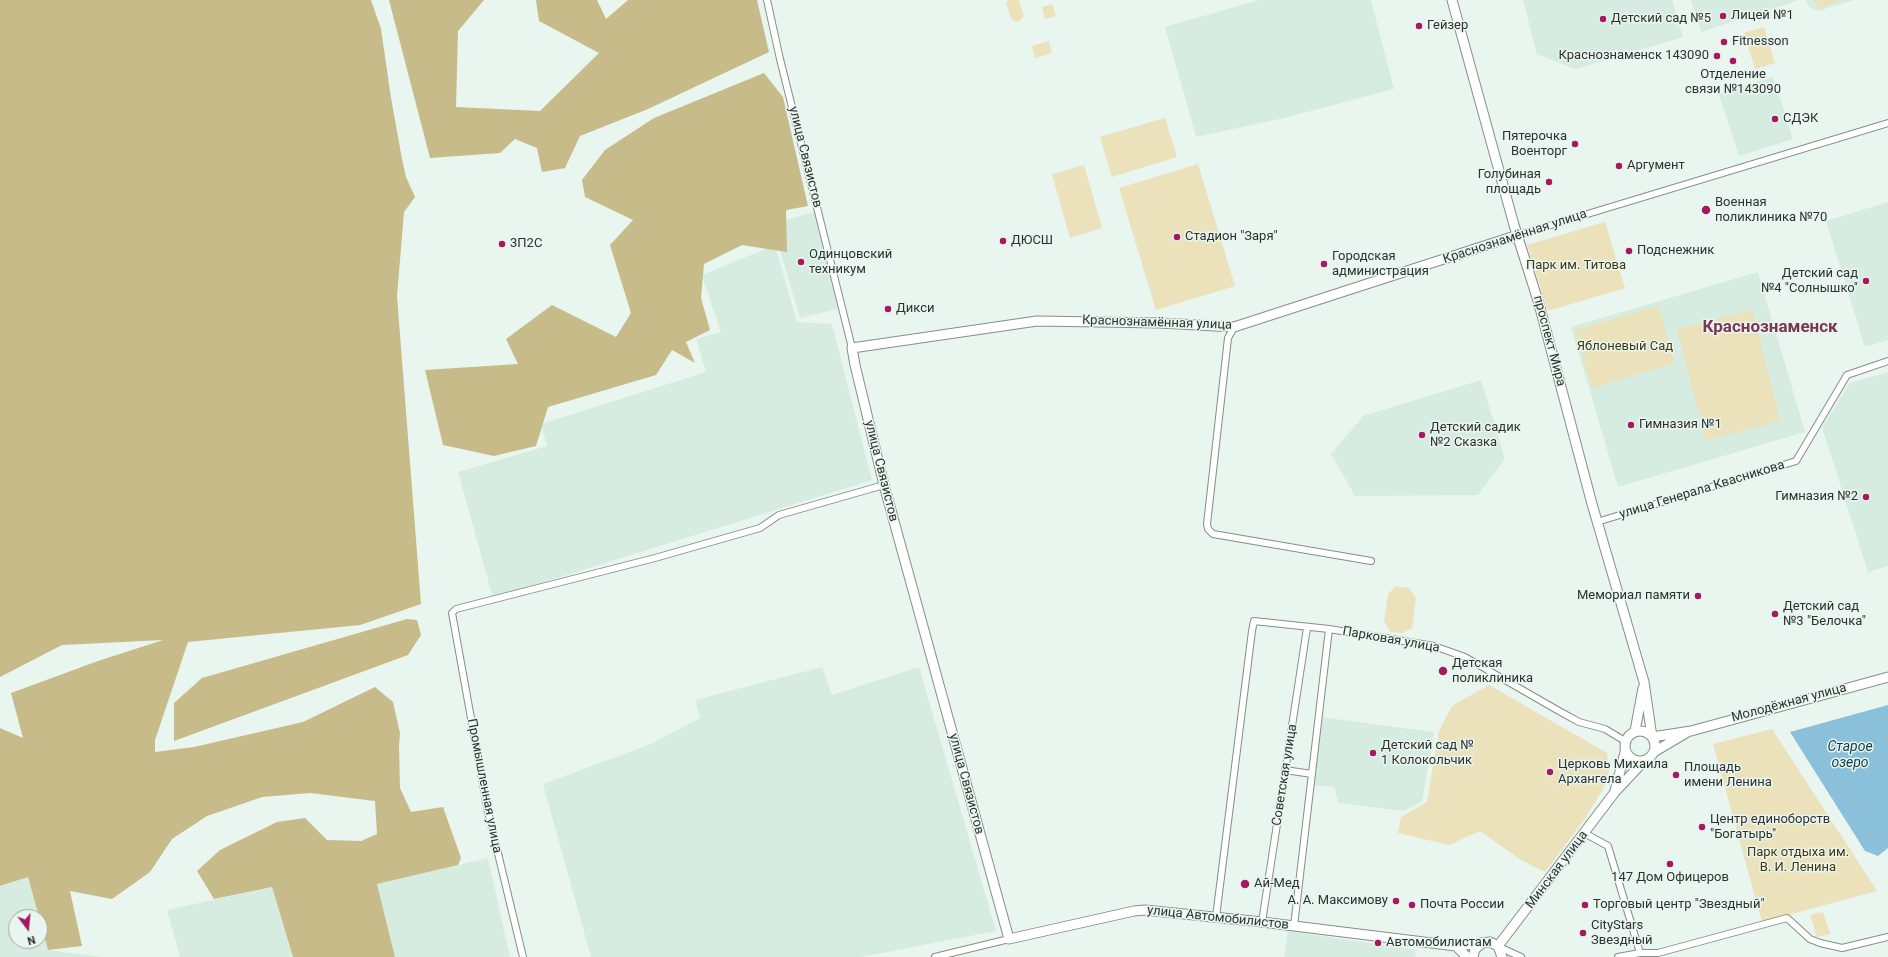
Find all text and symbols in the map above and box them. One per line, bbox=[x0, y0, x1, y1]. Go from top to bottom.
place label: Лицей №1 bbox=[1731, 8, 1794, 24]
place label: Детский сад №5 bbox=[1611, 11, 1711, 27]
marker: Лицей №1 bbox=[1718, 11, 1728, 21]
marker: Детский сад №5 bbox=[1598, 14, 1608, 24]
place label: Гейзер bbox=[1427, 18, 1468, 34]
marker: Гейзер bbox=[1414, 21, 1424, 31]
place label: Fitnesson bbox=[1732, 34, 1789, 50]
marker: Fitnesson bbox=[1719, 37, 1729, 47]
place label: Краснознаменск 143090 bbox=[1559, 48, 1709, 64]
marker: Краснознаменск 143090 bbox=[1712, 51, 1722, 61]
marker: Отделение связи №143090 bbox=[1728, 56, 1738, 66]
place label: Отделение связи №143090 bbox=[1685, 67, 1781, 98]
street label: улица Связистов bbox=[785, 105, 825, 209]
place label: СДЭК bbox=[1783, 111, 1818, 127]
marker: СДЭК bbox=[1770, 114, 1780, 124]
place label: Пятерочка Военторг bbox=[1502, 129, 1567, 160]
marker: Пятерочка Военторг bbox=[1570, 139, 1580, 149]
place label: Аргумент bbox=[1627, 158, 1685, 174]
marker: Аргумент bbox=[1614, 161, 1624, 171]
place label: Голубиная площадь bbox=[1478, 167, 1541, 198]
marker: Голубиная площадь bbox=[1544, 177, 1554, 187]
place label: Военная поликлиника №70 bbox=[1715, 195, 1827, 226]
marker: Военная поликлиника №70 bbox=[1700, 204, 1712, 216]
street label: Краснознамённая улица bbox=[1441, 206, 1589, 268]
place label: Стадион "Заря" bbox=[1185, 229, 1278, 245]
marker: Стадион "Заря" bbox=[1172, 232, 1182, 242]
place label: ДЮСШ bbox=[1011, 233, 1053, 249]
place label: 3П2С bbox=[510, 236, 542, 252]
marker: ДЮСШ bbox=[998, 236, 1008, 246]
marker: 3П2С bbox=[497, 239, 507, 249]
place label: Подснежник bbox=[1637, 243, 1714, 259]
marker: Подснежник bbox=[1624, 246, 1634, 256]
place label: Одинцовский техникум bbox=[809, 247, 892, 278]
place label: Городская администрация bbox=[1332, 249, 1429, 280]
marker: Одинцовский техникум bbox=[796, 257, 806, 267]
park label: Парк им. Титова bbox=[1526, 258, 1626, 274]
marker: Городская администрация bbox=[1319, 259, 1329, 269]
place label: Детский сад №4 "Солнышко" bbox=[1761, 266, 1858, 297]
marker: Детский сад №4 "Солнышко" bbox=[1861, 276, 1871, 286]
street label: проспект Мира bbox=[1529, 294, 1569, 388]
place label: Дикси bbox=[896, 301, 935, 317]
marker: Дикси bbox=[883, 304, 893, 314]
street label: Краснознамённая улица bbox=[1082, 313, 1232, 333]
district label: Краснознаменск bbox=[1702, 318, 1838, 338]
park label: Яблоневый Сад bbox=[1577, 339, 1673, 355]
place label: Гимназия №1 bbox=[1639, 417, 1722, 433]
street label: улица Связистов bbox=[861, 419, 901, 523]
place label: Детский садик №2 Сказка bbox=[1430, 420, 1521, 451]
marker: Гимназия №1 bbox=[1626, 420, 1636, 430]
marker: Детский садик №2 Сказка bbox=[1417, 430, 1427, 440]
street label: улица Генерала Квасникова bbox=[1618, 457, 1786, 523]
place label: Гимназия №2 bbox=[1775, 489, 1858, 505]
marker: Гимназия №2 bbox=[1861, 492, 1871, 502]
place label: Мемориал памяти bbox=[1577, 588, 1690, 604]
marker: Мемориал памяти bbox=[1693, 591, 1703, 601]
place label: Детский сад №3 "Белочка" bbox=[1783, 599, 1866, 630]
marker: Детский сад №3 "Белочка" bbox=[1770, 609, 1780, 619]
street label: Парковая улица bbox=[1341, 624, 1441, 656]
place label: Детская поликлиника bbox=[1452, 656, 1533, 687]
marker: Детская поликлиника bbox=[1437, 665, 1449, 677]
street label: Молодёжная улица bbox=[1730, 680, 1848, 726]
street label: Промышленная улица bbox=[463, 717, 505, 855]
street label: Советская улица bbox=[1269, 723, 1301, 827]
street label: улица Связистов bbox=[945, 732, 987, 836]
place label: Детский сад № 1 Колокольчик bbox=[1381, 738, 1474, 769]
water label: Старое озеро bbox=[1827, 739, 1873, 772]
marker: Детский сад № 1 Колокольчик bbox=[1368, 748, 1378, 758]
place label: Церковь Михаила Архангела bbox=[1558, 757, 1668, 788]
place label: Площадь имени Ленина bbox=[1684, 760, 1772, 791]
marker: Церковь Михаила Архангела bbox=[1545, 767, 1555, 777]
marker: Площадь имени Ленина bbox=[1671, 770, 1681, 780]
place label: Центр единоборств "Богатырь" bbox=[1710, 812, 1830, 843]
marker: Центр единоборств "Богатырь" bbox=[1697, 822, 1707, 832]
street label: Минская улица bbox=[1523, 828, 1591, 912]
park label: Парк отдыха им. В. И. Ленина bbox=[1747, 845, 1849, 876]
marker: 147 Дом Офицеров bbox=[1665, 859, 1675, 869]
place label: 147 Дом Офицеров bbox=[1611, 870, 1729, 886]
place label: Ай-Мед bbox=[1254, 876, 1300, 892]
marker: Ай-Мед bbox=[1239, 878, 1251, 890]
place label: А. А. Максимову bbox=[1288, 893, 1388, 909]
marker: А. А. Максимову bbox=[1391, 896, 1401, 906]
place label: Почта России bbox=[1420, 897, 1504, 913]
place label: Торговый центр "Звездный" bbox=[1593, 897, 1765, 913]
marker: Почта России bbox=[1407, 900, 1417, 910]
marker: Торговый центр "Звездный" bbox=[1580, 900, 1590, 910]
street label: улица Автомобилистов bbox=[1146, 903, 1290, 933]
north arrow bbox=[8, 909, 48, 949]
place label: CityStars Звездный bbox=[1591, 918, 1653, 949]
marker: CityStars Звездный bbox=[1578, 928, 1588, 938]
text: N bbox=[26, 933, 37, 947]
place label: Автомобилистам bbox=[1386, 935, 1492, 951]
marker: Автомобилистам bbox=[1373, 938, 1383, 948]

